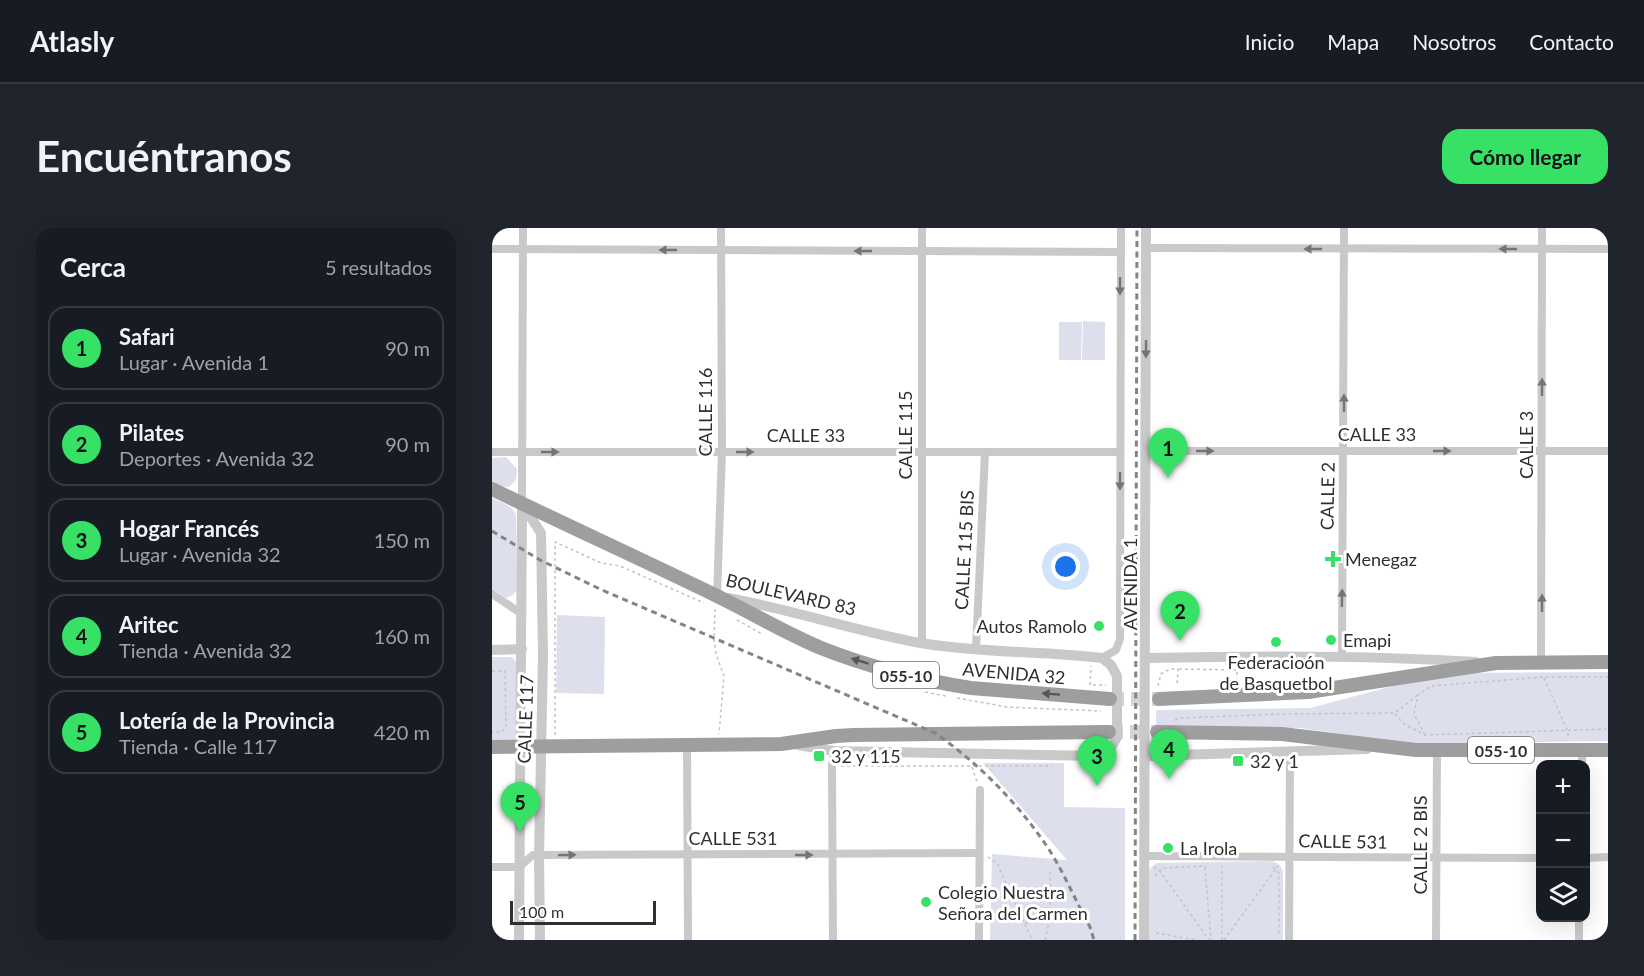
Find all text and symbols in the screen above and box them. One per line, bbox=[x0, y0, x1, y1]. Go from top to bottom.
text: Atlasly bbox=[30, 24, 114, 58]
text: Inicio bbox=[1245, 29, 1294, 54]
text: Mapa bbox=[1327, 29, 1379, 54]
text: Nosotros bbox=[1412, 29, 1496, 54]
text: Contacto bbox=[1529, 29, 1614, 54]
button: Cómo llegar bbox=[1442, 129, 1608, 184]
text: Encuéntranos bbox=[36, 131, 292, 181]
one-way arrow bbox=[1303, 244, 1322, 254]
one-way arrow bbox=[1498, 244, 1517, 254]
one-way arrow bbox=[659, 245, 678, 255]
one-way arrow bbox=[854, 246, 873, 256]
text: Cerca bbox=[60, 251, 126, 283]
text: 5 resultados bbox=[325, 255, 432, 279]
one-way arrow bbox=[1116, 277, 1125, 296]
text: Safari bbox=[119, 323, 175, 350]
text: 1 bbox=[76, 336, 87, 360]
text: 90 m bbox=[385, 336, 430, 360]
one-way arrow bbox=[1141, 340, 1151, 359]
text: Lugar · Avenida 1 bbox=[119, 350, 269, 374]
street label: CALLE 116 bbox=[694, 367, 716, 457]
one-way arrow bbox=[1537, 378, 1547, 397]
street label: CALLE 115 bbox=[894, 390, 916, 480]
one-way arrow bbox=[1339, 393, 1349, 412]
street label: CALLE 3 bbox=[1515, 411, 1537, 479]
text: Pilates bbox=[119, 419, 184, 446]
street label: CALLE 33 bbox=[1338, 423, 1416, 445]
street label: CALLE 33 bbox=[767, 424, 845, 446]
pin: 1 bbox=[1148, 428, 1188, 478]
text: 2 bbox=[76, 432, 87, 456]
text: 90 m bbox=[385, 432, 430, 456]
text: Deportes · Avenida 32 bbox=[119, 446, 314, 470]
one-way arrow bbox=[1196, 446, 1215, 456]
one-way arrow bbox=[1433, 446, 1452, 456]
one-way arrow bbox=[541, 447, 560, 457]
one-way arrow bbox=[736, 447, 755, 457]
street label: CALLE 2 bbox=[1315, 462, 1339, 530]
one-way arrow bbox=[1115, 472, 1125, 491]
street label: CALLE 115 BIS bbox=[950, 489, 978, 611]
text: Hogar Francés bbox=[119, 515, 259, 542]
text: 3 bbox=[76, 528, 87, 552]
text: 150 m bbox=[374, 528, 430, 552]
street label: AVENIDA 1 bbox=[1119, 538, 1141, 630]
text: Lugar · Avenida 32 bbox=[119, 542, 281, 566]
place label: Menegaz bbox=[1345, 548, 1417, 570]
your location bbox=[1051, 552, 1080, 581]
marker: Menegaz bbox=[1326, 552, 1340, 566]
street label: BOULEVARD 83 bbox=[724, 568, 858, 620]
one-way arrow bbox=[1337, 588, 1347, 607]
pin: 2 bbox=[1160, 592, 1200, 641]
one-way arrow bbox=[1537, 594, 1547, 613]
text: Aritec bbox=[119, 611, 179, 638]
place label: Autos Ramolo bbox=[976, 615, 1087, 637]
marker: Autos Ramolo bbox=[1092, 619, 1106, 633]
text: 4 bbox=[76, 624, 87, 648]
text: 160 m bbox=[374, 624, 430, 648]
place label: Emapi bbox=[1343, 629, 1391, 651]
marker: Emapi bbox=[1324, 633, 1338, 647]
marker: Federacioón de Basquetbol bbox=[1269, 635, 1283, 649]
text: Tienda · Avenida 32 bbox=[119, 638, 292, 662]
place label: Federacioón de Basquetbol bbox=[1220, 651, 1332, 694]
one-way arrow bbox=[851, 656, 869, 665]
street label: AVENIDA 32 bbox=[962, 658, 1066, 688]
road number: 055-10 bbox=[873, 662, 939, 688]
street label: CALLE 117 bbox=[512, 674, 538, 764]
one-way arrow bbox=[1042, 690, 1061, 699]
text: Lotería de la Provincia bbox=[119, 707, 335, 734]
text: 5 bbox=[76, 720, 87, 744]
text: 420 m bbox=[374, 720, 430, 744]
pin: 4 bbox=[1150, 730, 1188, 779]
text: Tienda · Calle 117 bbox=[119, 734, 277, 758]
pin: 3 bbox=[1078, 736, 1116, 786]
road number: 055-10 bbox=[1468, 737, 1534, 763]
place label: 32 y 115 bbox=[831, 745, 901, 767]
marker: 32 y 115 bbox=[812, 749, 826, 763]
place label: 32 y 1 bbox=[1250, 750, 1299, 772]
marker: 32 y 1 bbox=[1231, 754, 1245, 768]
map controls bbox=[1536, 760, 1590, 922]
button: + bbox=[1536, 760, 1590, 814]
pin: 5 bbox=[501, 782, 540, 832]
street label: CALLE 2 BIS bbox=[1409, 795, 1431, 895]
button: − bbox=[1536, 814, 1590, 868]
street label: CALLE 531 bbox=[688, 827, 778, 849]
street label: CALLE 531 bbox=[1298, 829, 1388, 853]
place label: La Irola bbox=[1180, 837, 1237, 859]
marker: La Irola bbox=[1161, 841, 1175, 855]
one-way arrow bbox=[794, 850, 813, 860]
one-way arrow bbox=[557, 851, 576, 860]
button: layers bbox=[1536, 868, 1590, 922]
place label: Colegio Nuestra Señora del Carmen bbox=[938, 881, 1088, 924]
marker: Colegio Nuestra Señora del Carmen bbox=[919, 895, 933, 909]
scale bar bbox=[510, 898, 656, 926]
text: 100 m bbox=[519, 902, 564, 921]

